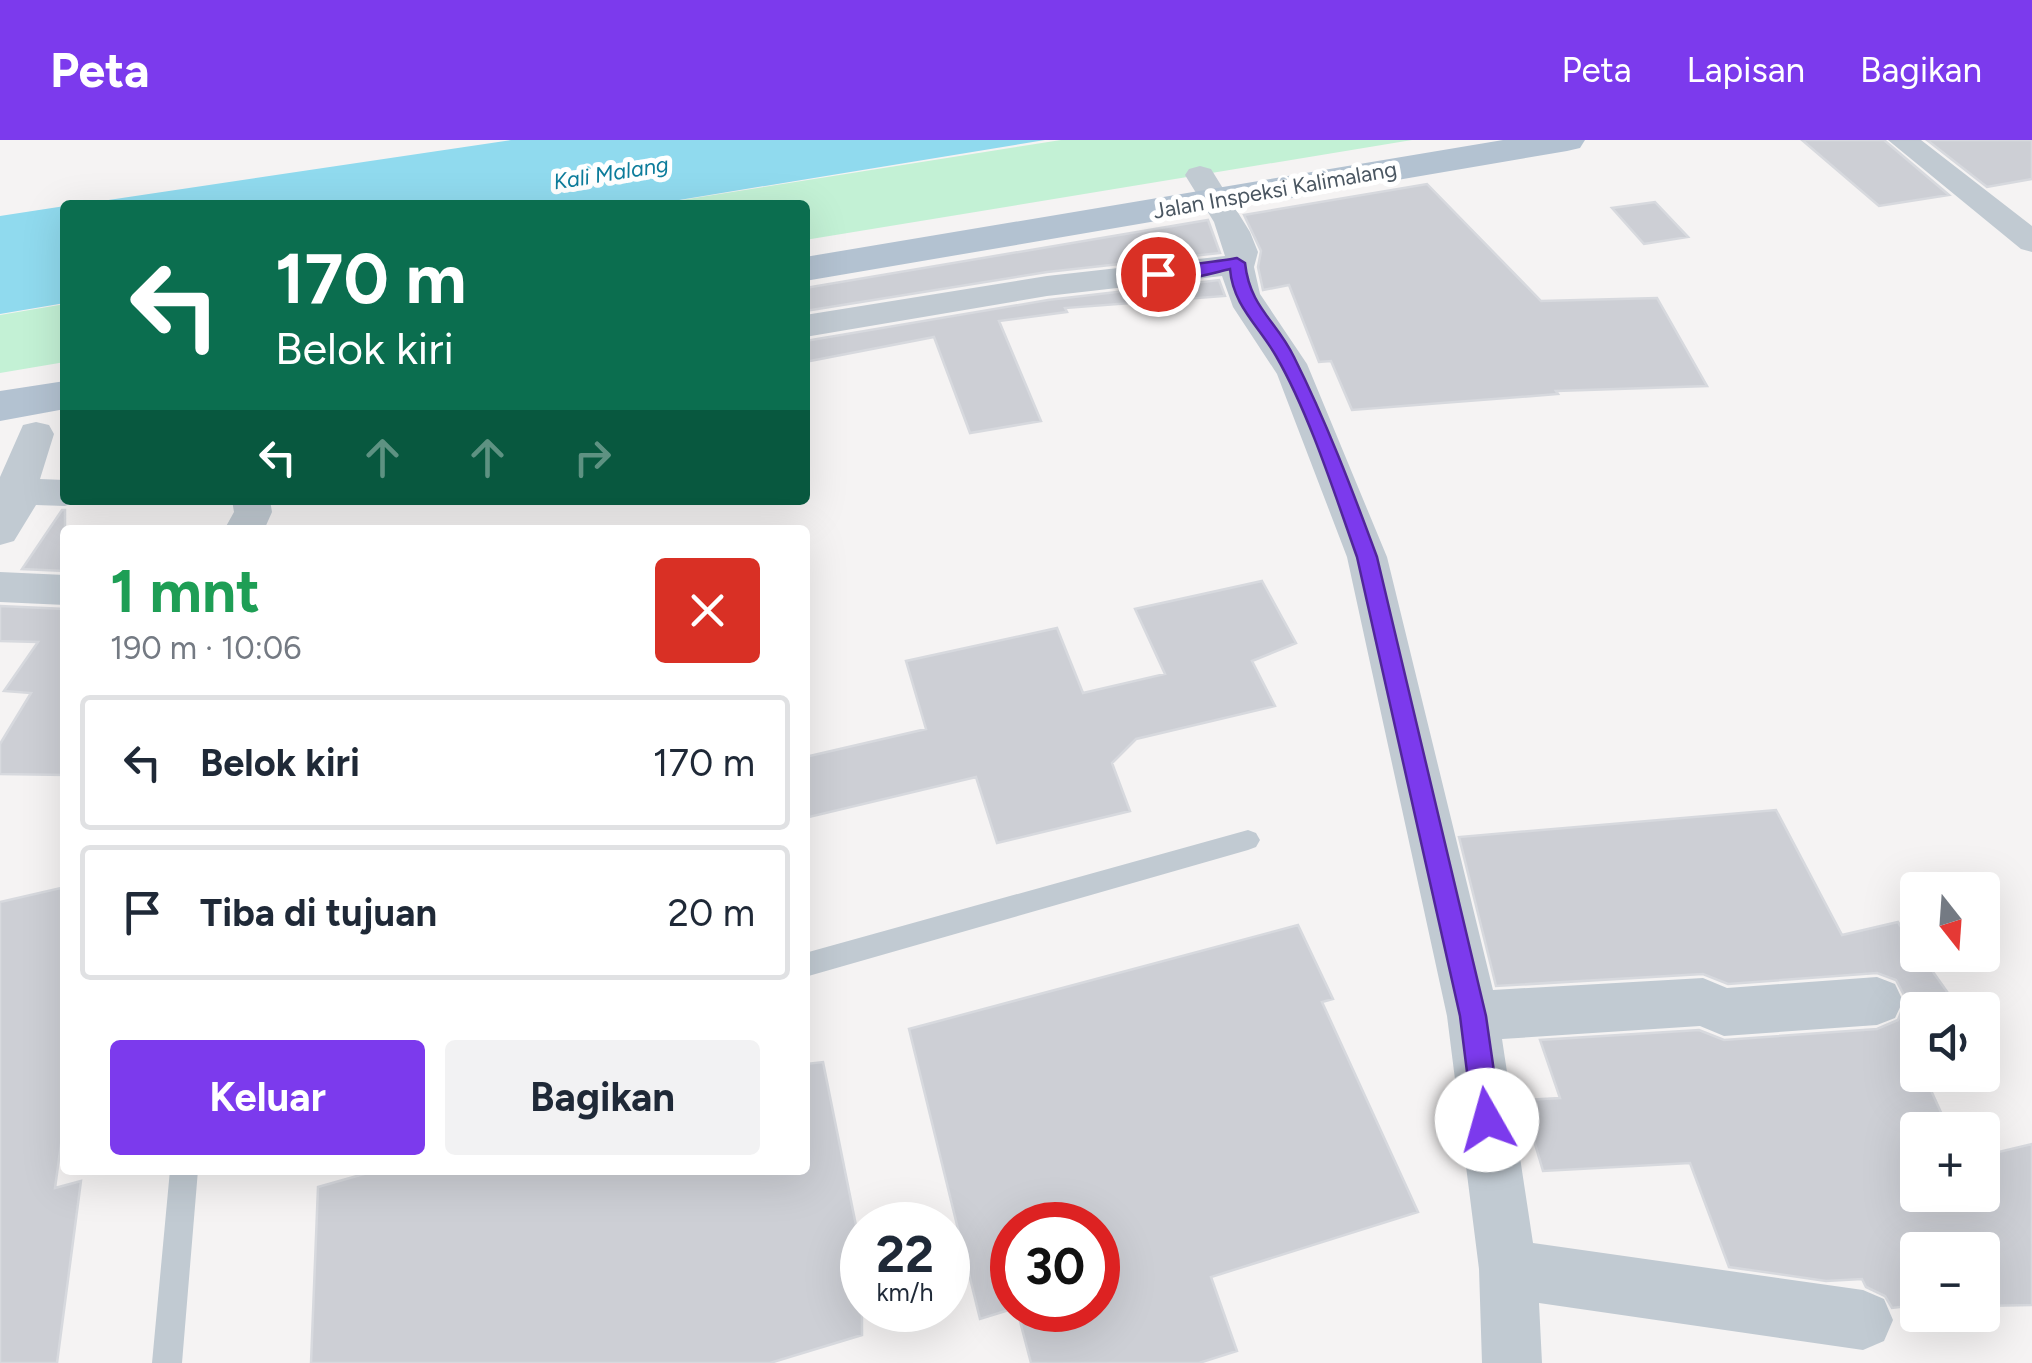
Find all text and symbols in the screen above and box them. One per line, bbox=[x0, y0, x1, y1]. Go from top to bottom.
text: Peta bbox=[50, 41, 150, 99]
text: Peta bbox=[1562, 49, 1632, 91]
text: Lapisan bbox=[1687, 49, 1805, 91]
text: Bagikan bbox=[1860, 49, 1982, 91]
water label: Kali Malang bbox=[552, 151, 671, 195]
street label: Jalan Inspeksi Kalimalang bbox=[1151, 155, 1399, 225]
pin bbox=[1116, 232, 1201, 317]
text: 170 m bbox=[275, 236, 467, 321]
icon: left bbox=[110, 240, 240, 370]
icon: arrive bbox=[1131, 247, 1186, 302]
text: Belok kiri bbox=[275, 321, 454, 375]
icon: left bbox=[250, 430, 305, 485]
icon: ahead bbox=[355, 430, 410, 485]
icon: ahead bbox=[460, 430, 515, 485]
icon: right bbox=[565, 430, 620, 485]
text: 1 mnt bbox=[110, 555, 260, 627]
button: close bbox=[655, 558, 760, 663]
text: 190 m · 10:06 bbox=[110, 629, 301, 667]
icon: left bbox=[115, 735, 170, 790]
text: Belok kiri bbox=[200, 740, 360, 786]
text: 170 m bbox=[653, 740, 755, 786]
north arrow bbox=[1900, 872, 2000, 972]
map controls bbox=[1900, 872, 2000, 1332]
icon: arrive bbox=[115, 885, 170, 940]
text: Tiba di tujuan bbox=[200, 890, 437, 936]
text: 20 m bbox=[668, 890, 755, 936]
button: sound bbox=[1900, 992, 2000, 1092]
button: Keluar bbox=[110, 1040, 425, 1155]
button: Bagikan bbox=[445, 1040, 760, 1155]
position arrow bbox=[1435, 1068, 1539, 1172]
button: + bbox=[1900, 1112, 2000, 1212]
speed limit sign: 30 bbox=[990, 1202, 1120, 1332]
text: 22 bbox=[876, 1224, 934, 1285]
button: − bbox=[1900, 1232, 2000, 1332]
text: km/h bbox=[876, 1277, 934, 1307]

